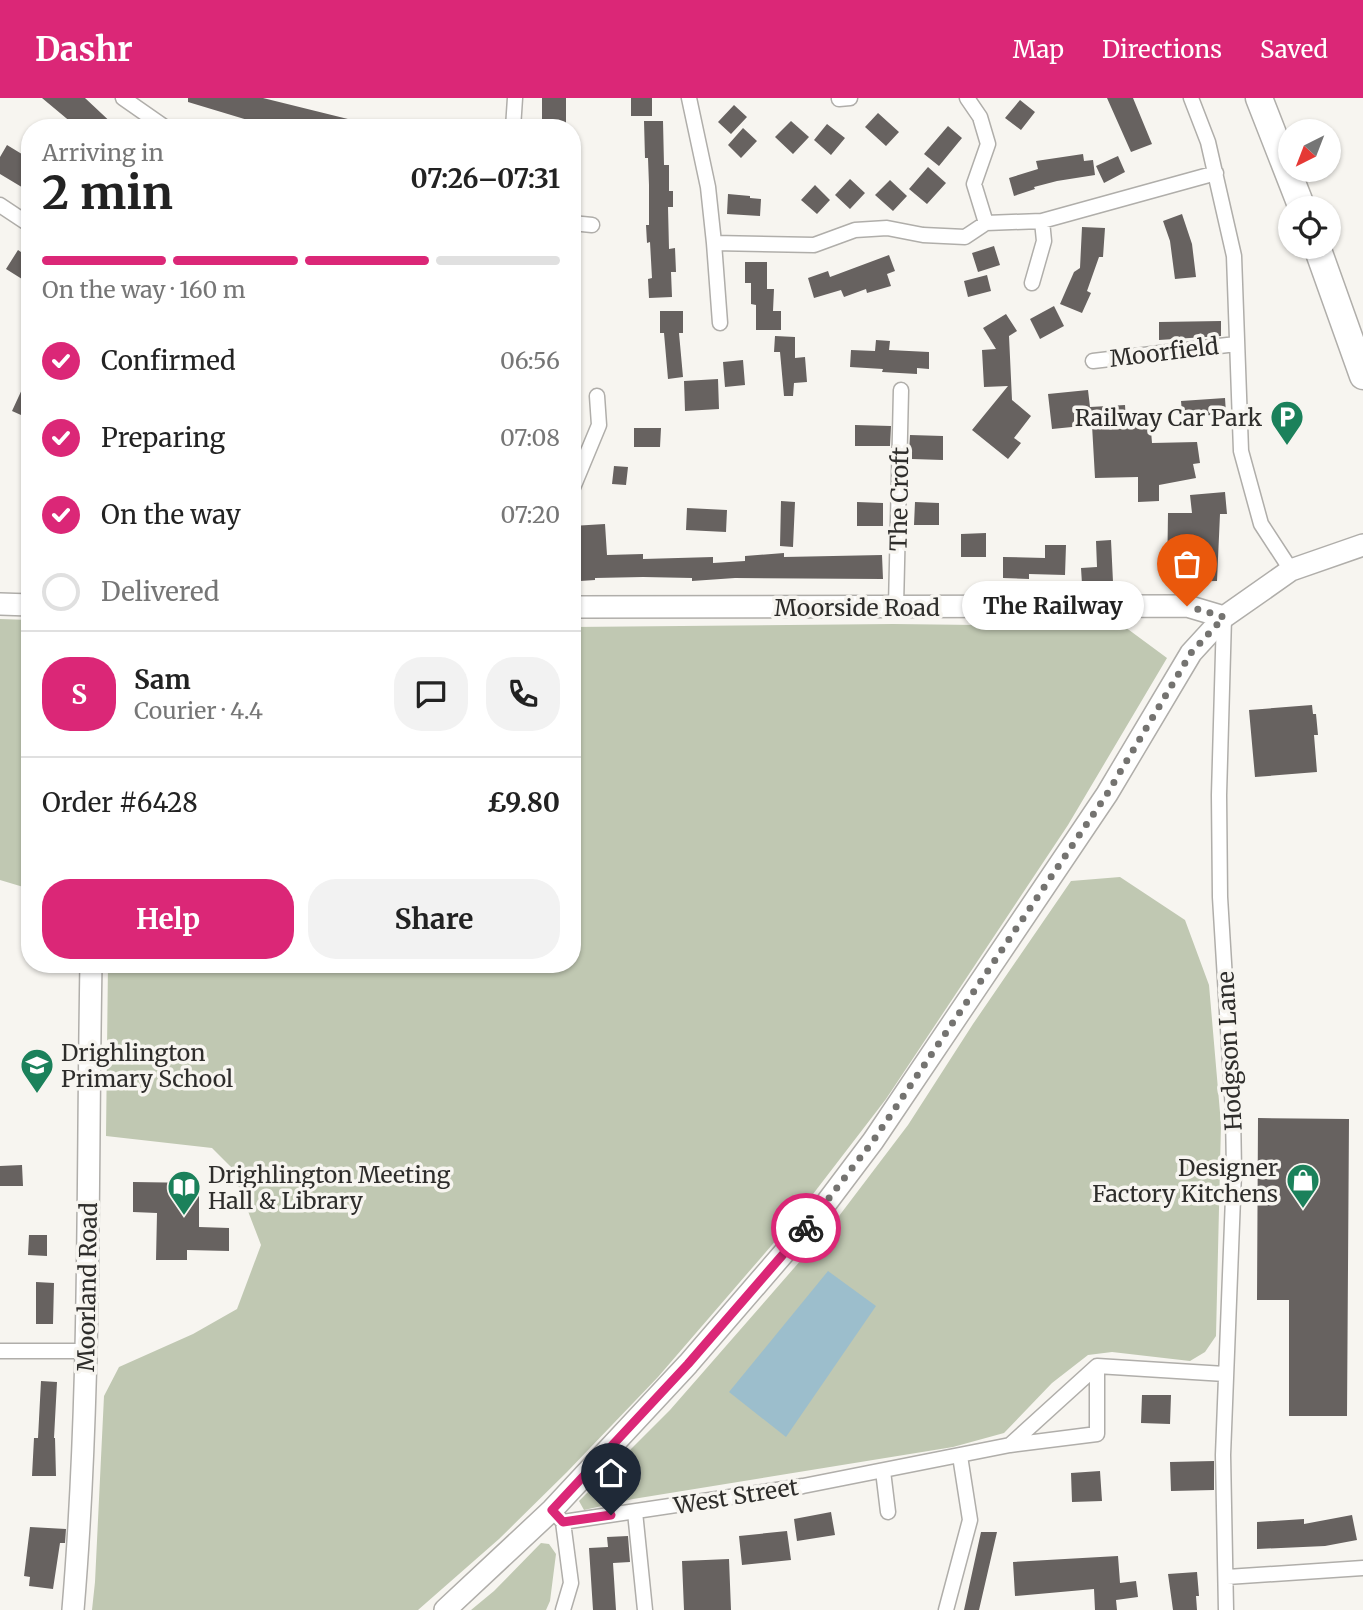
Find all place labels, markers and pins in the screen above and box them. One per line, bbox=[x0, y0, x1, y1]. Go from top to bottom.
parking icon: Railway Car Park bbox=[1268, 398, 1306, 447]
place label: Railway Car Park bbox=[1075, 403, 1262, 432]
pin bbox=[1157, 534, 1217, 606]
callout: The Railway bbox=[963, 582, 1145, 630]
place label: Drighlington Primary School bbox=[61, 1038, 233, 1093]
school or university icon: Drighlington Primary School bbox=[18, 1046, 56, 1095]
place label: Designer Factory Kitchens bbox=[1092, 1153, 1278, 1208]
place label: Drighlington Meeting Hall & Library bbox=[208, 1160, 451, 1215]
shop icon: Designer Factory Kitchens bbox=[1284, 1161, 1322, 1210]
library icon: Drighlington Meeting Hall & Library bbox=[165, 1168, 203, 1217]
pin bbox=[581, 1443, 641, 1515]

